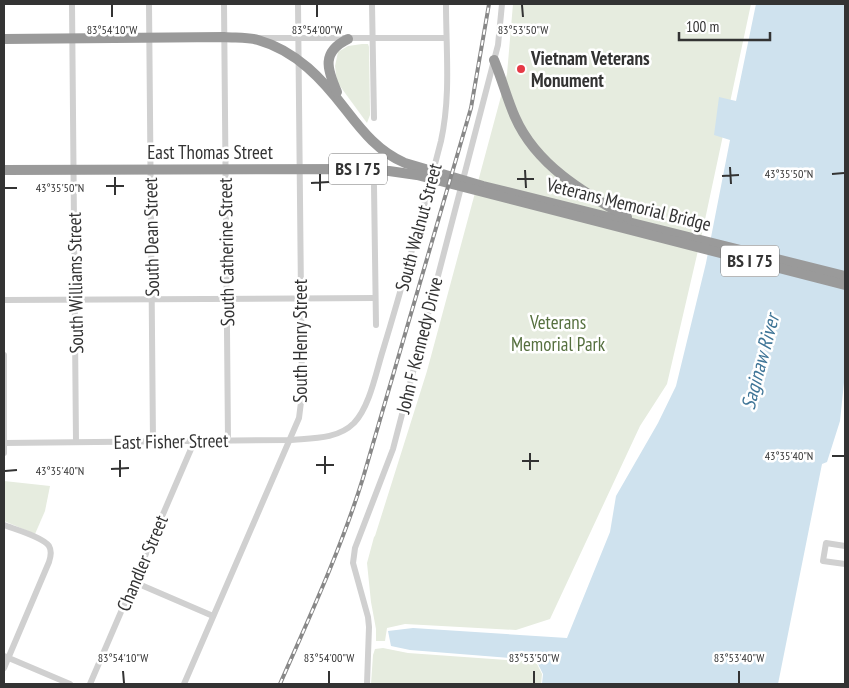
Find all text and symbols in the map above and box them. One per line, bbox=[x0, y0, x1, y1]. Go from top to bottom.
scale bar bbox=[679, 10, 770, 42]
text: 100 m bbox=[686, 17, 719, 36]
text: 83°54'10"W bbox=[87, 22, 137, 37]
text: 83°54'00"W bbox=[292, 22, 342, 37]
text: 83°53'50"W bbox=[498, 22, 548, 37]
place label: Vietnam Veterans Monument bbox=[530, 46, 650, 92]
marker: Vietnam Veterans Monument bbox=[515, 63, 527, 75]
street label: East Thomas Street bbox=[147, 140, 274, 164]
road number: BS I 75 bbox=[329, 153, 387, 184]
street label: South Walnut Street bbox=[389, 160, 447, 293]
text: 43°35'50"N bbox=[765, 166, 813, 181]
street label: Veterans Memorial Bridge bbox=[543, 172, 714, 236]
street label: South Dean Street bbox=[138, 176, 164, 297]
street label: South Catherine Street bbox=[213, 177, 239, 326]
text: 43°35'50"N bbox=[36, 180, 84, 195]
street label: South Williams Street bbox=[62, 211, 88, 354]
road number: BS I 75 bbox=[721, 246, 779, 276]
street label: John F Kennedy Drive bbox=[390, 274, 448, 417]
street label: South Henry Street bbox=[288, 278, 312, 403]
water label: Saginaw River bbox=[735, 309, 786, 412]
park label: Veterans Memorial Park bbox=[511, 310, 606, 356]
street label: East Fisher Street bbox=[114, 428, 229, 454]
text: 43°35'40"N bbox=[765, 448, 813, 463]
text: 43°35'40"N bbox=[36, 463, 84, 478]
street label: Chandler Street bbox=[111, 511, 173, 615]
text: 83°54'10"W bbox=[98, 650, 148, 665]
text: 83°54'00"W bbox=[304, 650, 354, 665]
text: 83°53'50"W bbox=[509, 650, 559, 665]
text: 83°53'40"W bbox=[714, 650, 764, 665]

